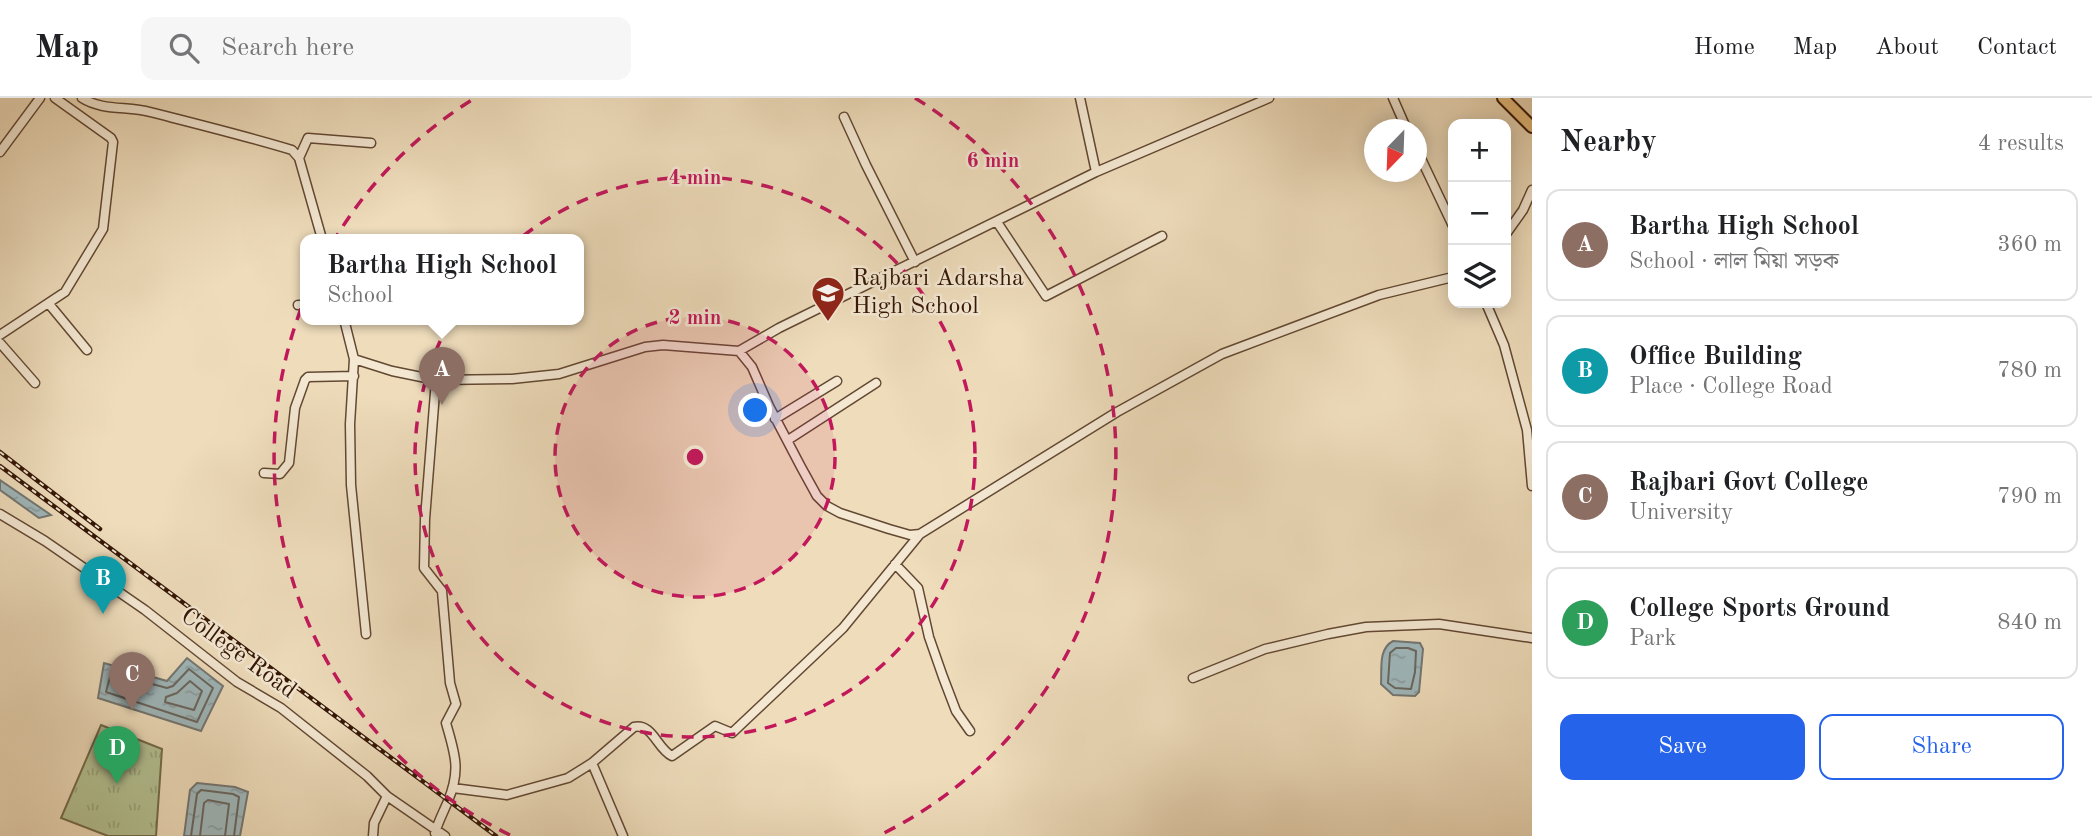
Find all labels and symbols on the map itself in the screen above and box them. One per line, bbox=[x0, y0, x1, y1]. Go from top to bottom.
north arrow bbox=[1364, 119, 1427, 182]
text: 6 min bbox=[967, 151, 1019, 172]
text: 4 min bbox=[669, 168, 721, 189]
place label: Rajbari Adarsha High School bbox=[852, 267, 1024, 319]
school or university icon: Rajbari Adarsha High School bbox=[809, 274, 847, 323]
text: 2 min bbox=[669, 308, 721, 329]
pin: A bbox=[419, 347, 465, 405]
your location bbox=[738, 393, 772, 427]
centre of rings bbox=[683, 445, 707, 469]
pin: B bbox=[80, 556, 126, 614]
street label: College Road bbox=[176, 604, 300, 704]
pin: C bbox=[109, 652, 155, 710]
pin: D bbox=[94, 726, 140, 784]

